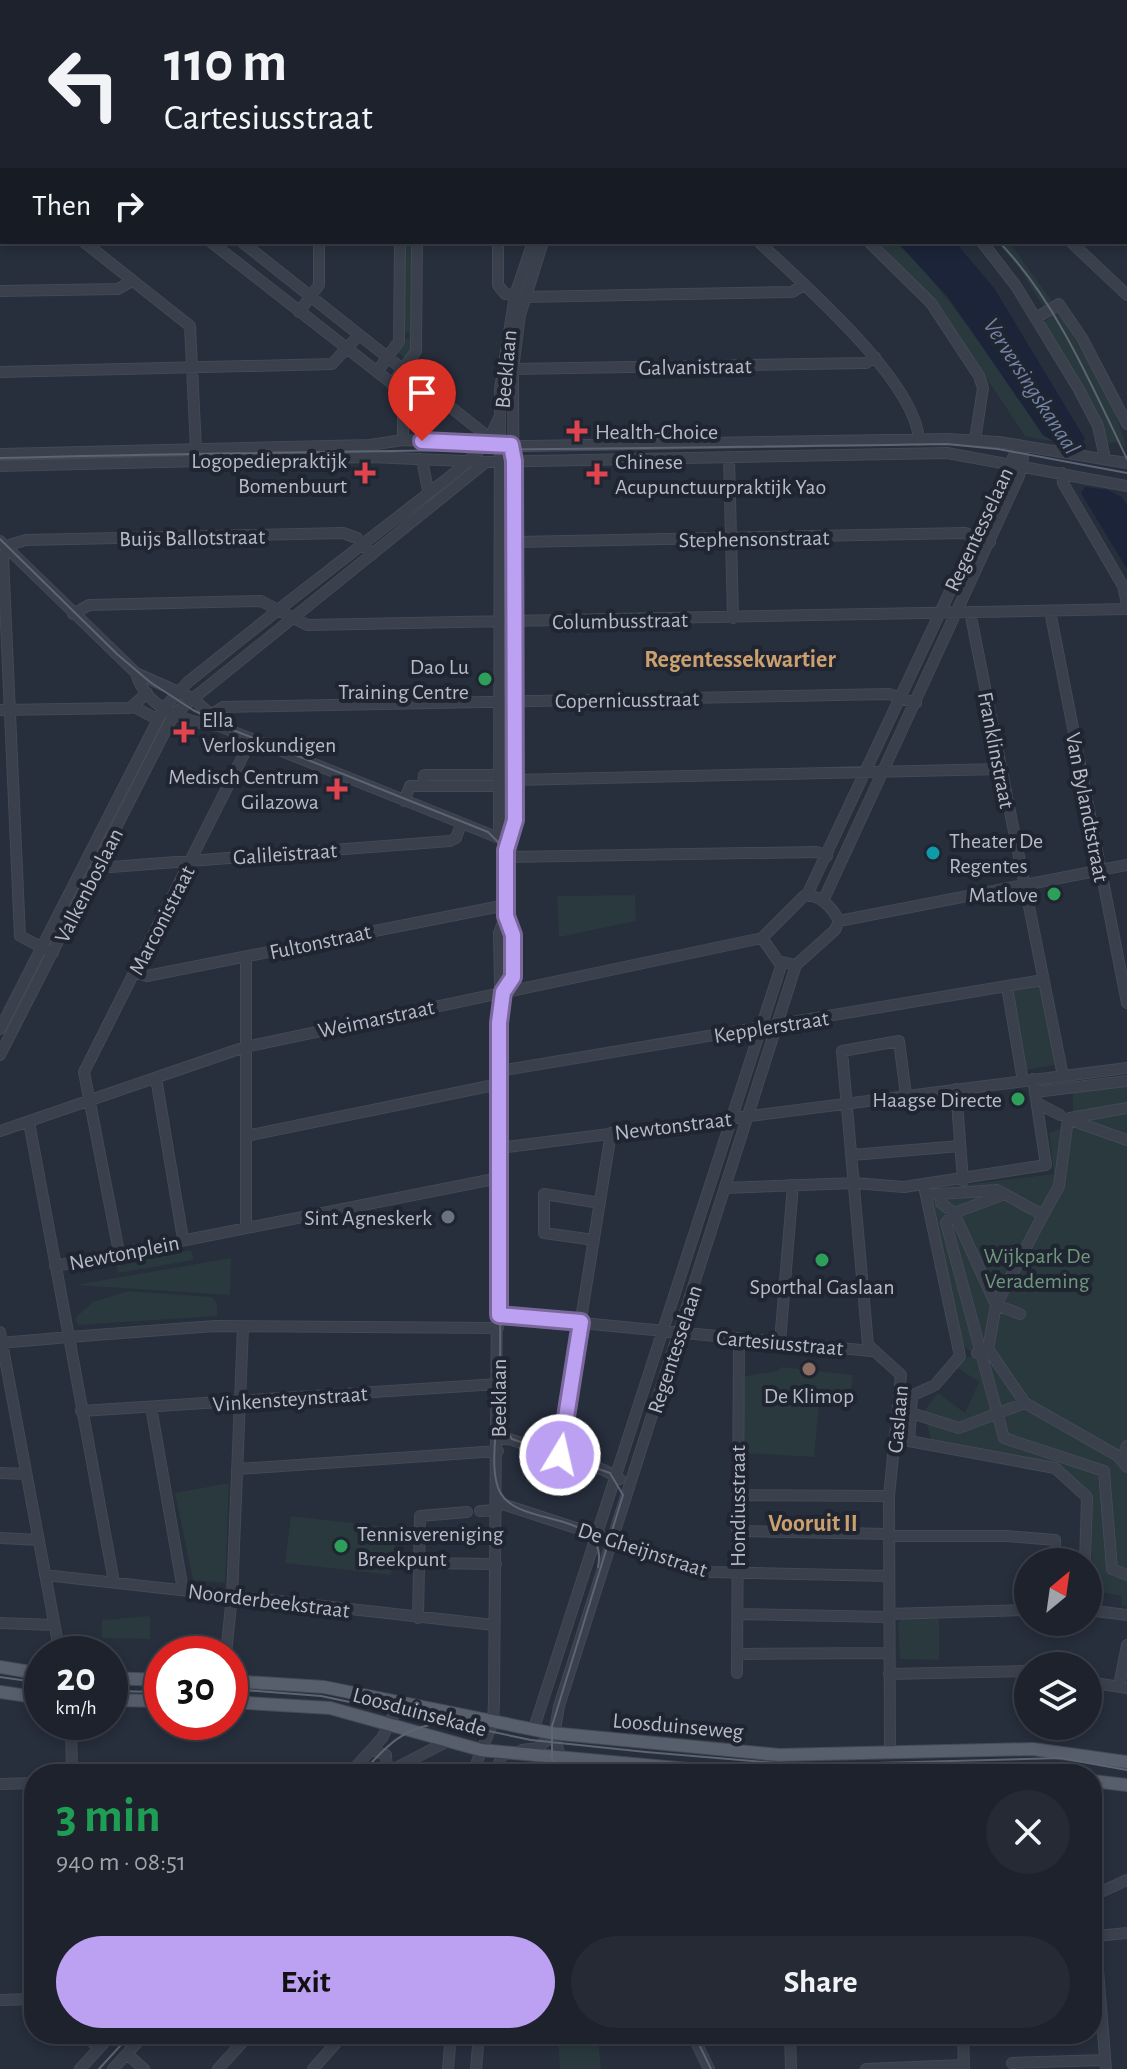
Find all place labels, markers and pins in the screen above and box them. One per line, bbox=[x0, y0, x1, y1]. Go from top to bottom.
pin bbox=[388, 359, 456, 441]
marker: Health-Choice bbox=[566, 420, 588, 442]
place label: Health-Choice bbox=[595, 421, 718, 443]
place label: Logopediepraktijk Bomenbuurt bbox=[191, 450, 347, 497]
place label: Chinese Acupunctuurpraktijk Yao bbox=[615, 451, 826, 498]
marker: Logopediepraktijk Bomenbuurt bbox=[354, 462, 376, 484]
marker: Chinese Acupunctuurpraktijk Yao bbox=[586, 463, 608, 485]
place label: Dao Lu Training Centre bbox=[338, 656, 469, 703]
marker: Dao Lu Training Centre bbox=[476, 670, 494, 688]
place label: Ella Verloskundigen bbox=[202, 709, 336, 756]
marker: Ella Verloskundigen bbox=[173, 721, 195, 743]
place label: Medisch Centrum Gilazowa bbox=[168, 766, 319, 813]
marker: Medisch Centrum Gilazowa bbox=[326, 778, 348, 800]
place label: Theater De Regentes bbox=[949, 830, 1043, 877]
marker: Theater De Regentes bbox=[924, 844, 942, 862]
place label: Matlove bbox=[969, 884, 1038, 906]
marker: Matlove bbox=[1045, 885, 1063, 903]
place label: Haagse Directe bbox=[872, 1089, 1002, 1111]
marker: Haagse Directe bbox=[1009, 1090, 1027, 1108]
place label: Sint Agneskerk bbox=[304, 1207, 432, 1229]
marker: Sint Agneskerk bbox=[439, 1208, 457, 1226]
marker: Sporthal Gaslaan bbox=[813, 1251, 831, 1269]
place label: Sporthal Gaslaan bbox=[749, 1276, 895, 1298]
marker: De Klimop bbox=[800, 1360, 818, 1378]
place label: De Klimop bbox=[764, 1385, 854, 1407]
place label: Tennisvereniging Breekpunt bbox=[357, 1523, 504, 1570]
marker: Tennisvereniging Breekpunt bbox=[332, 1537, 350, 1555]

